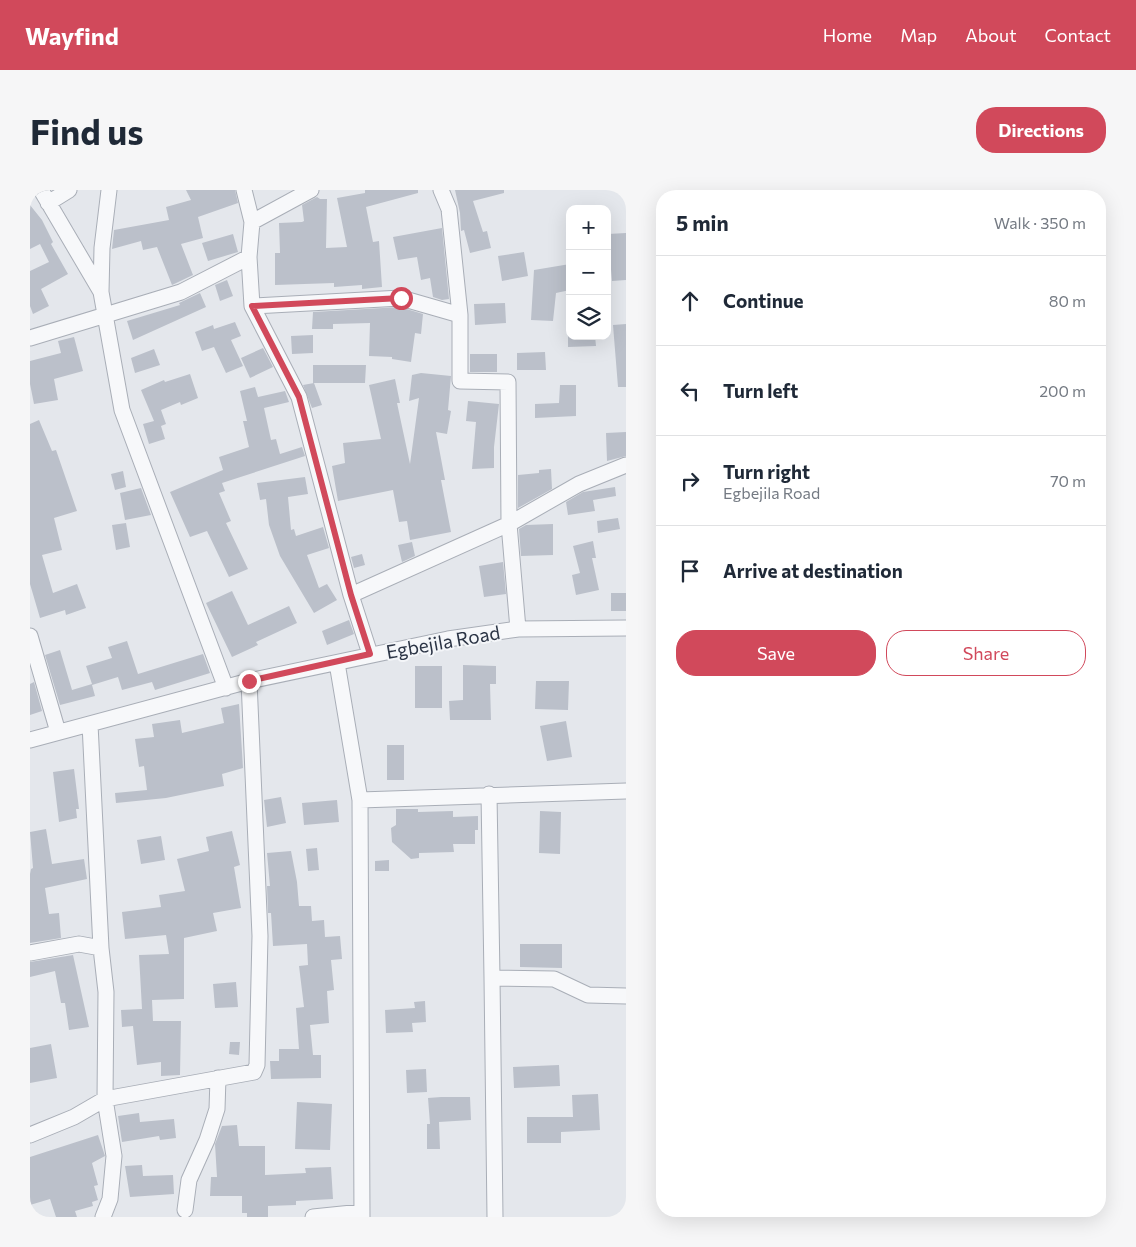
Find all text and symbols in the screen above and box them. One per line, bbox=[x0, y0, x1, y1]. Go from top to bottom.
text: Wayfind bbox=[25, 21, 119, 50]
text: Home bbox=[823, 24, 872, 46]
text: Map bbox=[900, 24, 937, 46]
text: About bbox=[965, 24, 1017, 46]
text: Contact bbox=[1045, 24, 1111, 46]
button: Directions bbox=[976, 107, 1106, 153]
text: Find us bbox=[30, 109, 144, 152]
map controls bbox=[566, 205, 611, 340]
button: + bbox=[566, 205, 611, 250]
text: 5 min bbox=[676, 210, 729, 235]
text: Walk · 350 m bbox=[994, 213, 1086, 232]
button: − bbox=[566, 250, 611, 295]
route start bbox=[390, 287, 413, 310]
icon: ahead bbox=[676, 287, 704, 315]
text: Continue bbox=[723, 289, 803, 312]
text: 80 m bbox=[1049, 291, 1086, 310]
button: layers bbox=[566, 295, 611, 340]
icon: left bbox=[676, 377, 704, 405]
text: Turn left bbox=[723, 379, 798, 402]
text: 200 m bbox=[1039, 381, 1086, 400]
text: Turn right bbox=[723, 460, 810, 483]
icon: right bbox=[676, 467, 704, 495]
text: 70 m bbox=[1050, 471, 1086, 490]
text: Egbejila Road bbox=[723, 483, 820, 502]
icon: arrive bbox=[676, 557, 704, 585]
text: Arrive at destination bbox=[723, 559, 903, 582]
street label: Egbejila Road bbox=[384, 620, 502, 663]
button: Save bbox=[676, 630, 876, 676]
button: Share bbox=[886, 630, 1086, 676]
route end bbox=[238, 670, 261, 693]

